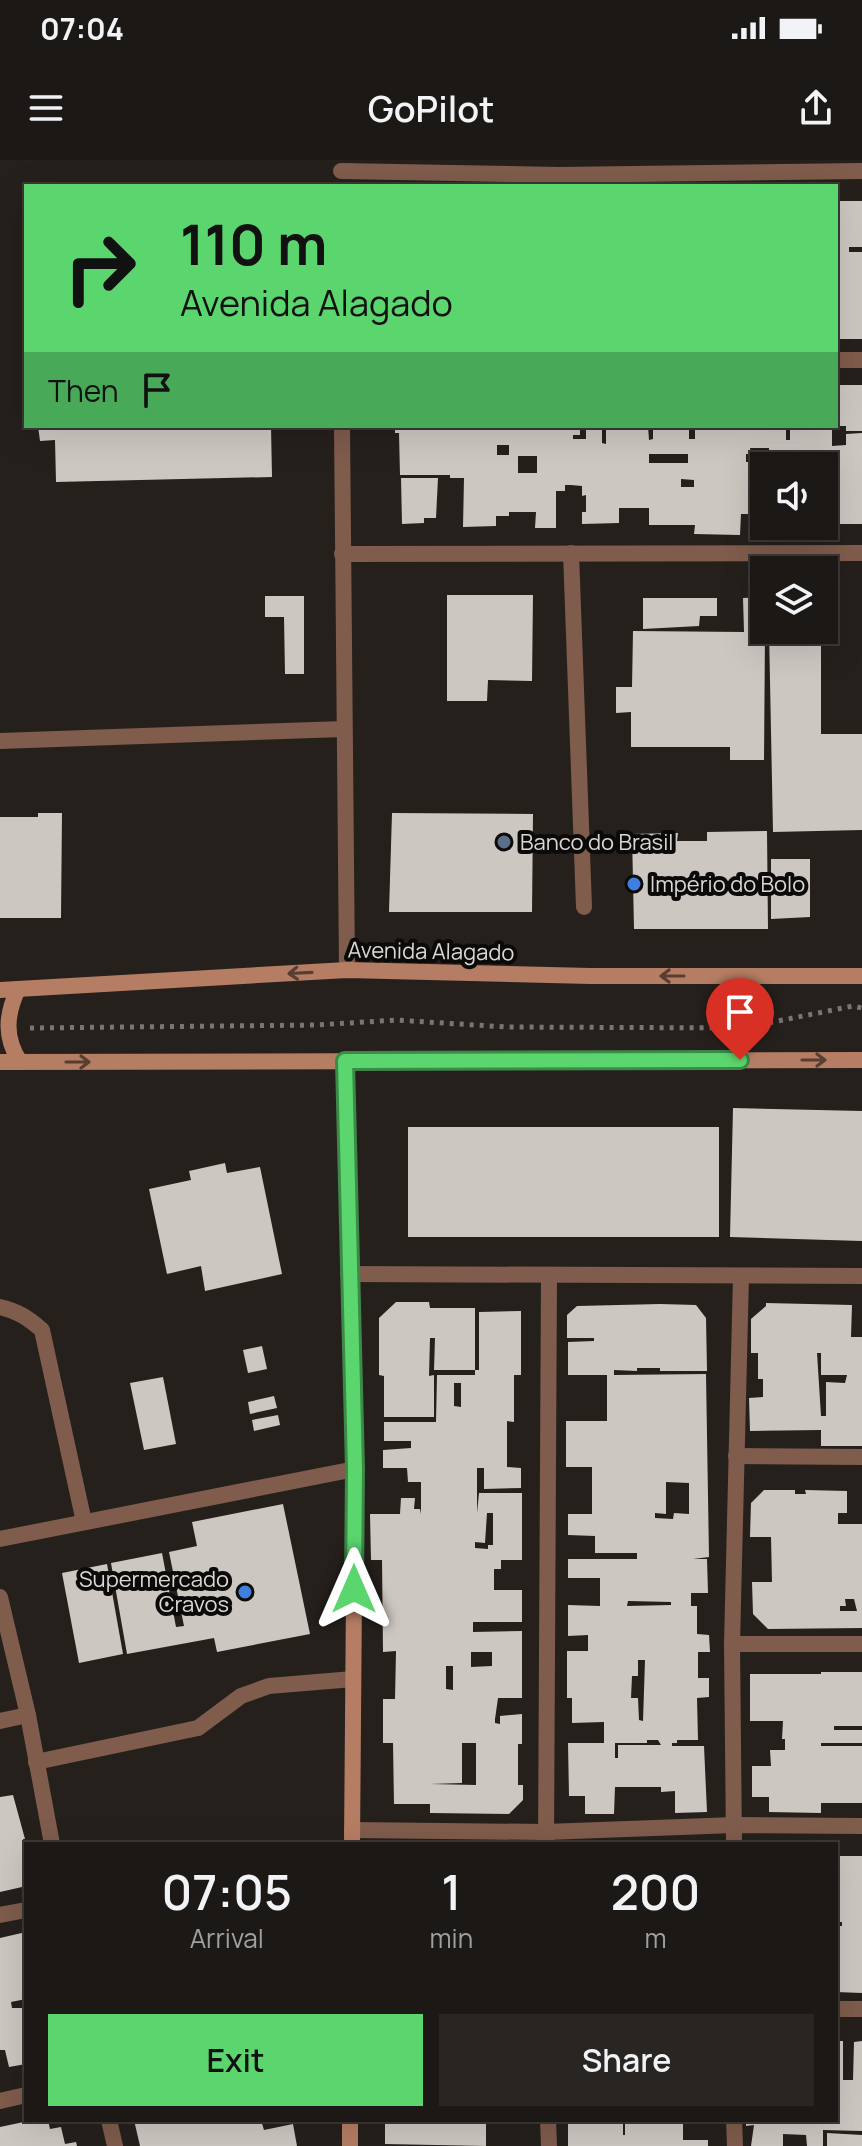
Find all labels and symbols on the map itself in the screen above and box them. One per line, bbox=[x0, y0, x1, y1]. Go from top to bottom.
place label: Banco do Brasil bbox=[520, 827, 673, 857]
marker: Banco do Brasil bbox=[495, 833, 513, 851]
place label: Império do Bolo bbox=[650, 869, 805, 899]
marker: Império do Bolo bbox=[625, 875, 643, 893]
street label: Avenida Alagado bbox=[347, 935, 515, 967]
one-way arrow bbox=[287, 966, 314, 981]
one-way arrow bbox=[659, 968, 686, 984]
pin bbox=[706, 978, 774, 1060]
one-way arrow bbox=[800, 1052, 827, 1068]
one-way arrow bbox=[64, 1054, 91, 1070]
position arrow bbox=[312, 1547, 396, 1631]
place label: Supermercado Cravos bbox=[79, 1564, 229, 1619]
marker: Supermercado Cravos bbox=[236, 1583, 254, 1601]

